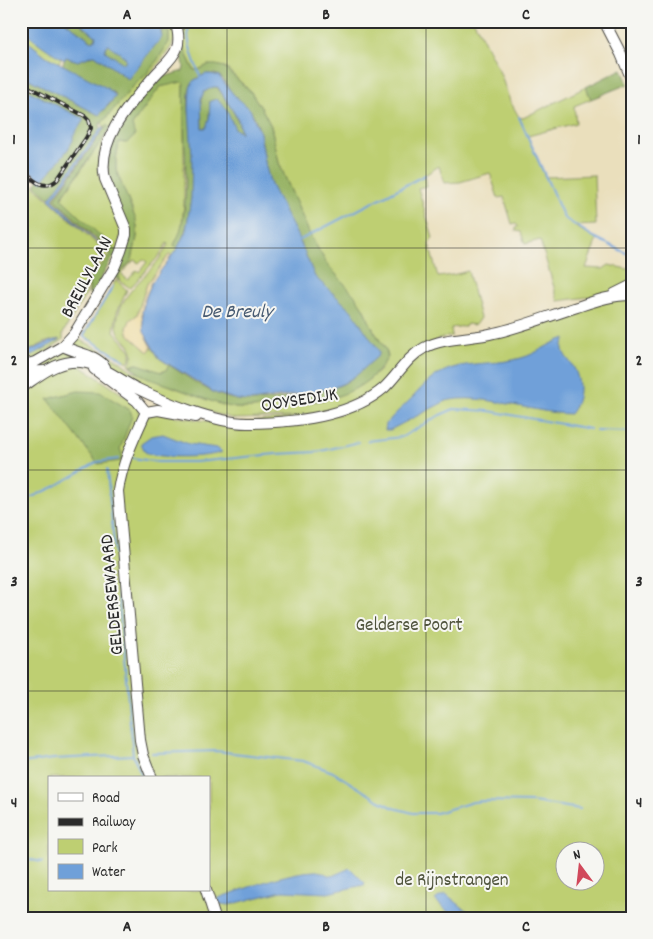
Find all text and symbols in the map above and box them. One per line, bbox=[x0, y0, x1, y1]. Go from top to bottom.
text: A bbox=[123, 4, 132, 27]
text: B bbox=[322, 4, 330, 27]
text: C bbox=[522, 4, 530, 27]
text: 1 bbox=[12, 129, 16, 152]
text: 1 bbox=[637, 129, 641, 152]
street label: BREULYLAAN bbox=[55, 232, 121, 323]
water label: De Breuly bbox=[202, 299, 275, 327]
text: 2 bbox=[11, 350, 18, 373]
text: 2 bbox=[636, 350, 643, 373]
street label: OOYSEDIJK bbox=[259, 382, 340, 421]
street label: GELDERSEWAARD bbox=[95, 533, 132, 656]
text: 3 bbox=[10, 571, 18, 594]
text: 3 bbox=[635, 571, 643, 594]
park label: Gelderse Poort bbox=[355, 613, 463, 640]
legend bbox=[48, 776, 210, 892]
text: Road bbox=[92, 788, 120, 810]
text: 4 bbox=[11, 792, 17, 815]
text: 4 bbox=[636, 792, 642, 815]
text: Railway bbox=[92, 812, 136, 834]
text: Park bbox=[92, 838, 118, 860]
north arrow bbox=[556, 842, 606, 892]
text: N bbox=[571, 845, 583, 866]
text: Water bbox=[92, 862, 126, 884]
park label: de Rijnstrangen bbox=[395, 868, 509, 895]
text: A bbox=[123, 916, 132, 939]
text: B bbox=[322, 916, 330, 939]
text: C bbox=[522, 916, 530, 939]

